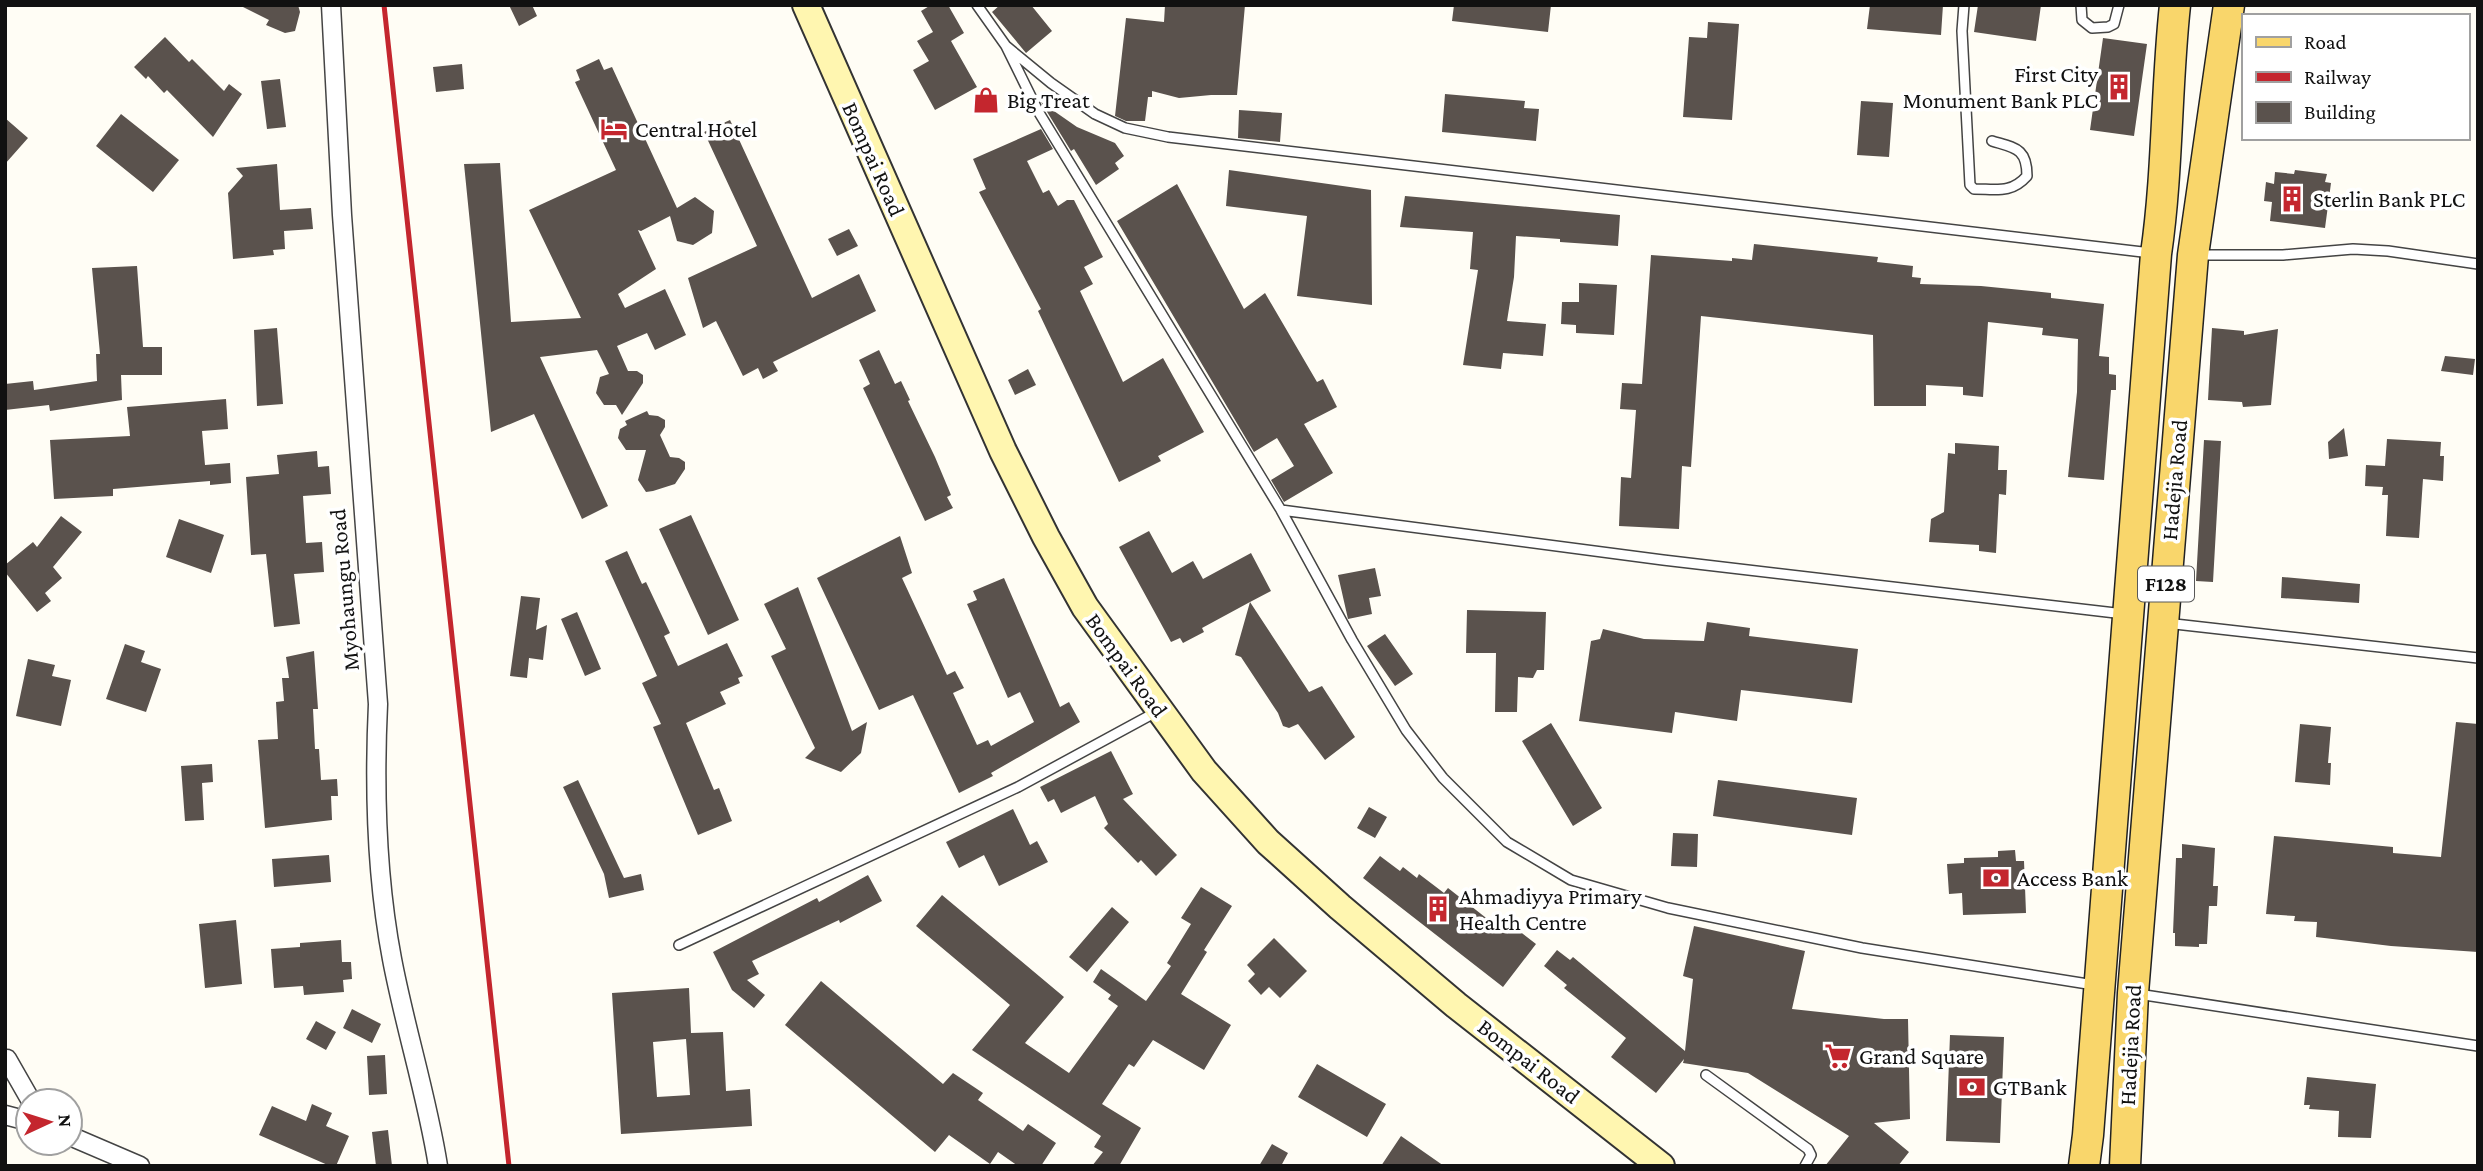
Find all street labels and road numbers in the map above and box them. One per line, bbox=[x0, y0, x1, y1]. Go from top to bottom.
street label: Bompai Road bbox=[837, 98, 911, 220]
street label: Hadejia Road bbox=[2156, 418, 2192, 542]
street label: Myohaungu Road bbox=[324, 508, 364, 672]
road number: F128 bbox=[2138, 566, 2194, 602]
street label: Bompai Road bbox=[1081, 608, 1173, 722]
street label: Hadejia Road bbox=[2114, 984, 2146, 1106]
street label: Bompai Road bbox=[1473, 1013, 1585, 1109]

